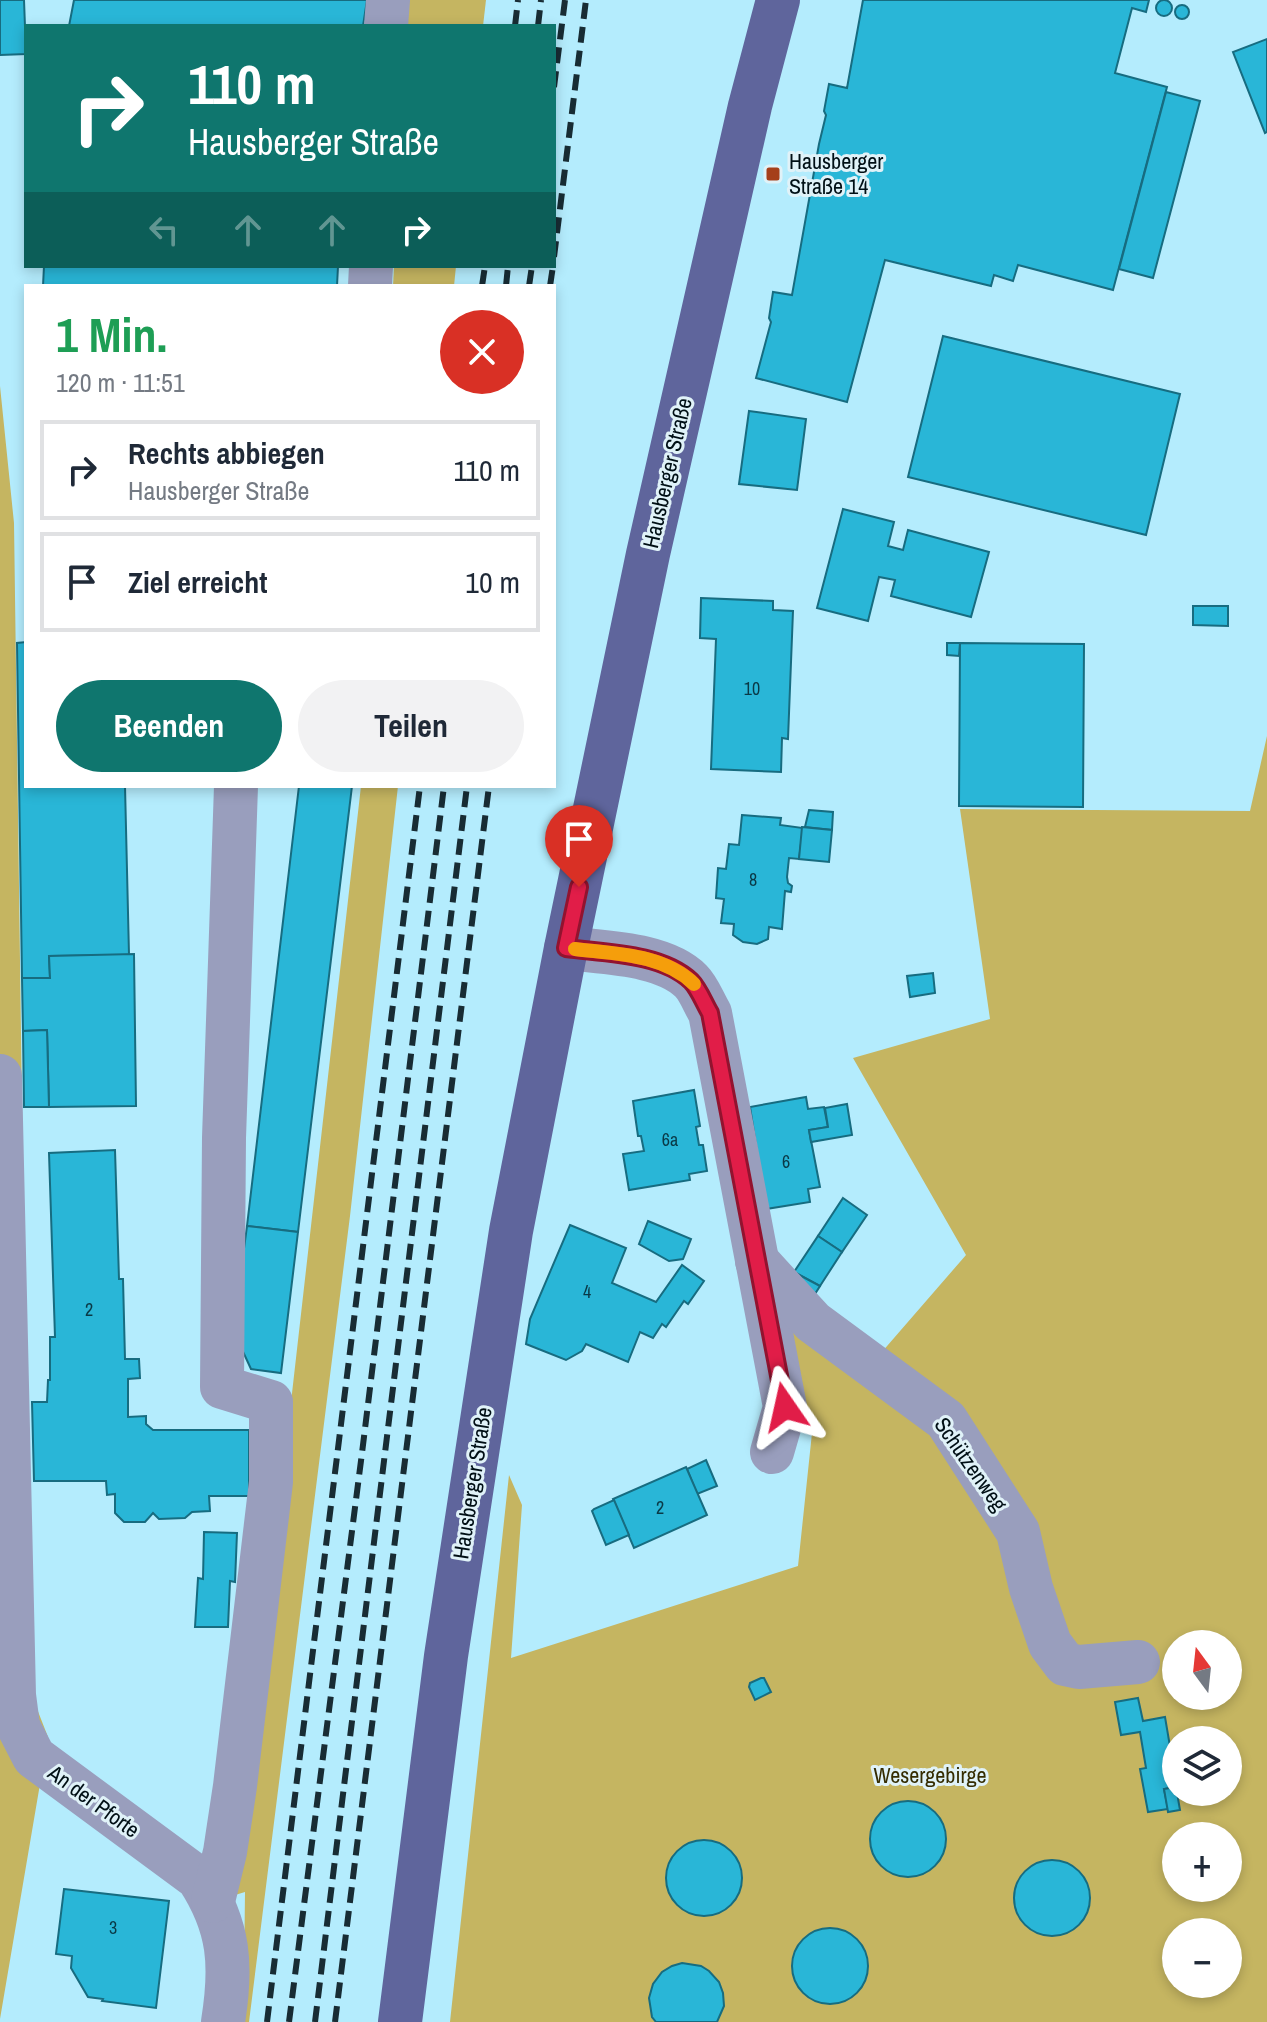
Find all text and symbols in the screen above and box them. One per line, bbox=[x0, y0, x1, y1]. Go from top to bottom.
text: 110 m bbox=[188, 46, 316, 121]
icon: right bbox=[56, 56, 160, 160]
text: Hausberger Straße bbox=[188, 118, 439, 166]
place label: Hausberger Straße 14 bbox=[789, 146, 883, 201]
marker: Hausberger Straße 14 bbox=[764, 165, 782, 183]
icon: left bbox=[142, 208, 186, 252]
icon: ahead bbox=[226, 208, 270, 252]
icon: ahead bbox=[310, 208, 354, 252]
icon: right bbox=[394, 208, 438, 252]
text: 1 Min. bbox=[56, 302, 168, 367]
button: close bbox=[440, 310, 524, 394]
text: 120 m · 11:51 bbox=[56, 365, 185, 400]
street label: Hausberger Straße bbox=[635, 395, 699, 551]
text: Rechts abbiegen bbox=[128, 433, 325, 473]
icon: right bbox=[60, 448, 104, 492]
text: 110 m bbox=[453, 450, 520, 490]
text: Hausberger Straße bbox=[128, 473, 309, 508]
icon: arrive bbox=[60, 560, 104, 604]
text: Ziel erreicht bbox=[128, 562, 267, 602]
text: 10 m bbox=[465, 562, 520, 602]
house number: 10 bbox=[744, 676, 760, 701]
button: Beenden bbox=[56, 680, 282, 772]
button: Teilen bbox=[298, 680, 524, 772]
pin bbox=[545, 805, 613, 887]
icon: arrive bbox=[557, 817, 601, 861]
house number: 8 bbox=[749, 867, 757, 892]
house number: 6a bbox=[662, 1127, 678, 1152]
house number: 6 bbox=[782, 1149, 790, 1174]
house number: 4 bbox=[583, 1279, 591, 1304]
house number: 2 bbox=[85, 1297, 93, 1322]
position arrow bbox=[743, 1365, 827, 1449]
street label: Hausberger Straße bbox=[445, 1405, 499, 1561]
street label: Schützenweg bbox=[928, 1411, 1014, 1517]
house number: 2 bbox=[656, 1495, 664, 1520]
north arrow bbox=[1162, 1630, 1242, 1710]
map controls bbox=[1162, 1630, 1242, 1998]
button: layers bbox=[1162, 1726, 1242, 1806]
street label: An der Pforte bbox=[41, 1757, 146, 1844]
park label: Wesergebirge bbox=[874, 1760, 987, 1790]
button: + bbox=[1162, 1822, 1242, 1902]
house number: 3 bbox=[109, 1915, 117, 1940]
button: − bbox=[1162, 1918, 1242, 1998]

